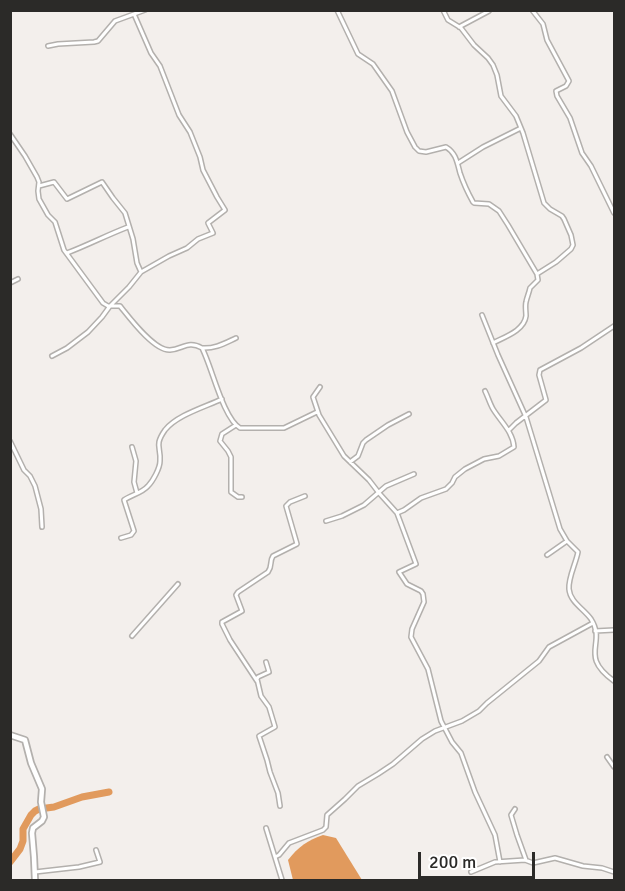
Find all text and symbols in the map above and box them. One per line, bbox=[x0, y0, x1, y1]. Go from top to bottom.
scale bar bbox=[421, 840, 538, 878]
text: 200 m bbox=[429, 851, 476, 873]

